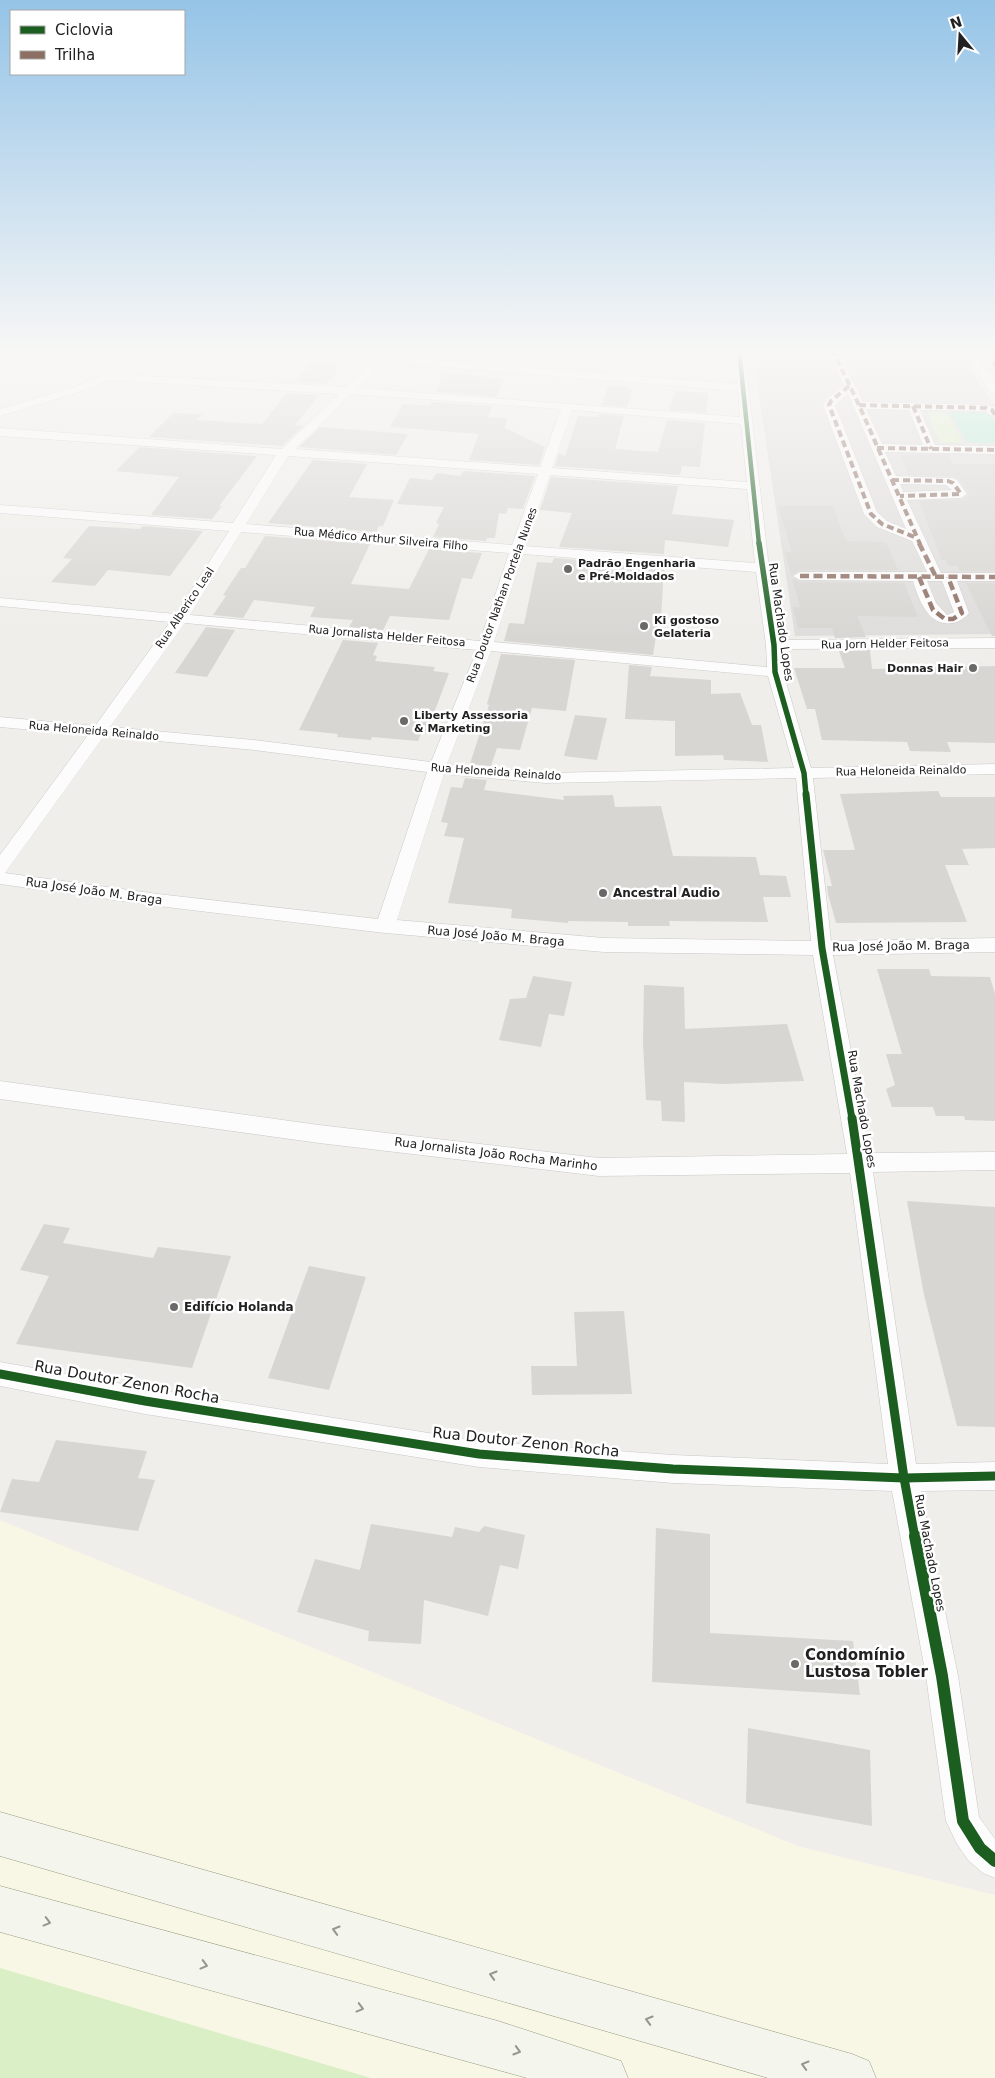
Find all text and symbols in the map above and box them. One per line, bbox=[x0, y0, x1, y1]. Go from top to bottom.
legend bbox=[10, 10, 185, 75]
north arrow bbox=[935, 10, 985, 60]
text: N bbox=[948, 13, 964, 32]
text: Ciclovia bbox=[55, 21, 113, 39]
text: Trilha bbox=[54, 46, 95, 64]
street label: Rua Doutor Nathan Portela Nunes bbox=[464, 505, 540, 684]
street label: Rua Médico Arthur Silveira Filho bbox=[293, 525, 469, 553]
place label: Padrão Engenharia e Pré-Moldados bbox=[578, 557, 696, 583]
street label: Rua Machado Lopes bbox=[766, 562, 796, 682]
marker: Padrão Engenharia e Pré-Moldados bbox=[562, 563, 574, 575]
street label: Rua Alberico Leal bbox=[153, 565, 217, 651]
place label: Ki gostoso Gelateria bbox=[654, 614, 719, 640]
marker: Ki gostoso Gelateria bbox=[638, 620, 650, 632]
street label: Rua Jornalista Helder Feitosa bbox=[308, 623, 466, 649]
street label: Rua Jorn Helder Feitosa bbox=[821, 636, 949, 652]
place label: Donnas Hair bbox=[887, 662, 964, 675]
marker: Donnas Hair bbox=[967, 662, 979, 674]
place label: Liberty Assessoria & Marketing bbox=[414, 709, 528, 735]
marker: Liberty Assessoria & Marketing bbox=[398, 715, 410, 727]
street label: Rua Heloneida Reinaldo bbox=[28, 719, 160, 743]
street label: Rua Heloneida Reinaldo bbox=[430, 761, 562, 783]
street label: Rua Heloneida Reinaldo bbox=[836, 763, 967, 779]
street label: Rua José João M. Braga bbox=[25, 874, 163, 908]
place label: Ancestral Audio bbox=[613, 886, 720, 900]
marker: Ancestral Audio bbox=[597, 887, 609, 899]
street label: Rua José João M. Braga bbox=[427, 923, 565, 949]
street label: Rua José João M. Braga bbox=[832, 938, 970, 954]
street label: Rua Machado Lopes bbox=[845, 1049, 879, 1169]
street label: Rua Jornalista João Rocha Marinho bbox=[394, 1135, 598, 1173]
place label: Edifício Holanda bbox=[184, 1300, 294, 1314]
marker: Edifício Holanda bbox=[168, 1301, 180, 1313]
street label: Rua Doutor Zenon Rocha bbox=[33, 1357, 221, 1407]
street label: Rua Doutor Zenon Rocha bbox=[432, 1423, 620, 1461]
street label: Rua Machado Lopes bbox=[912, 1493, 948, 1613]
place label: Condomínio Lustosa Tobler bbox=[805, 1646, 929, 1681]
marker: Condomínio Lustosa Tobler bbox=[789, 1658, 801, 1670]
one-way arrow bbox=[43, 1916, 51, 1927]
one-way arrow bbox=[333, 1926, 341, 1936]
one-way arrow bbox=[199, 1959, 208, 1970]
one-way arrow bbox=[488, 1970, 497, 1981]
one-way arrow bbox=[356, 2002, 365, 2013]
one-way arrow bbox=[645, 2015, 653, 2025]
one-way arrow bbox=[512, 2046, 521, 2056]
one-way arrow bbox=[801, 2060, 810, 2070]

